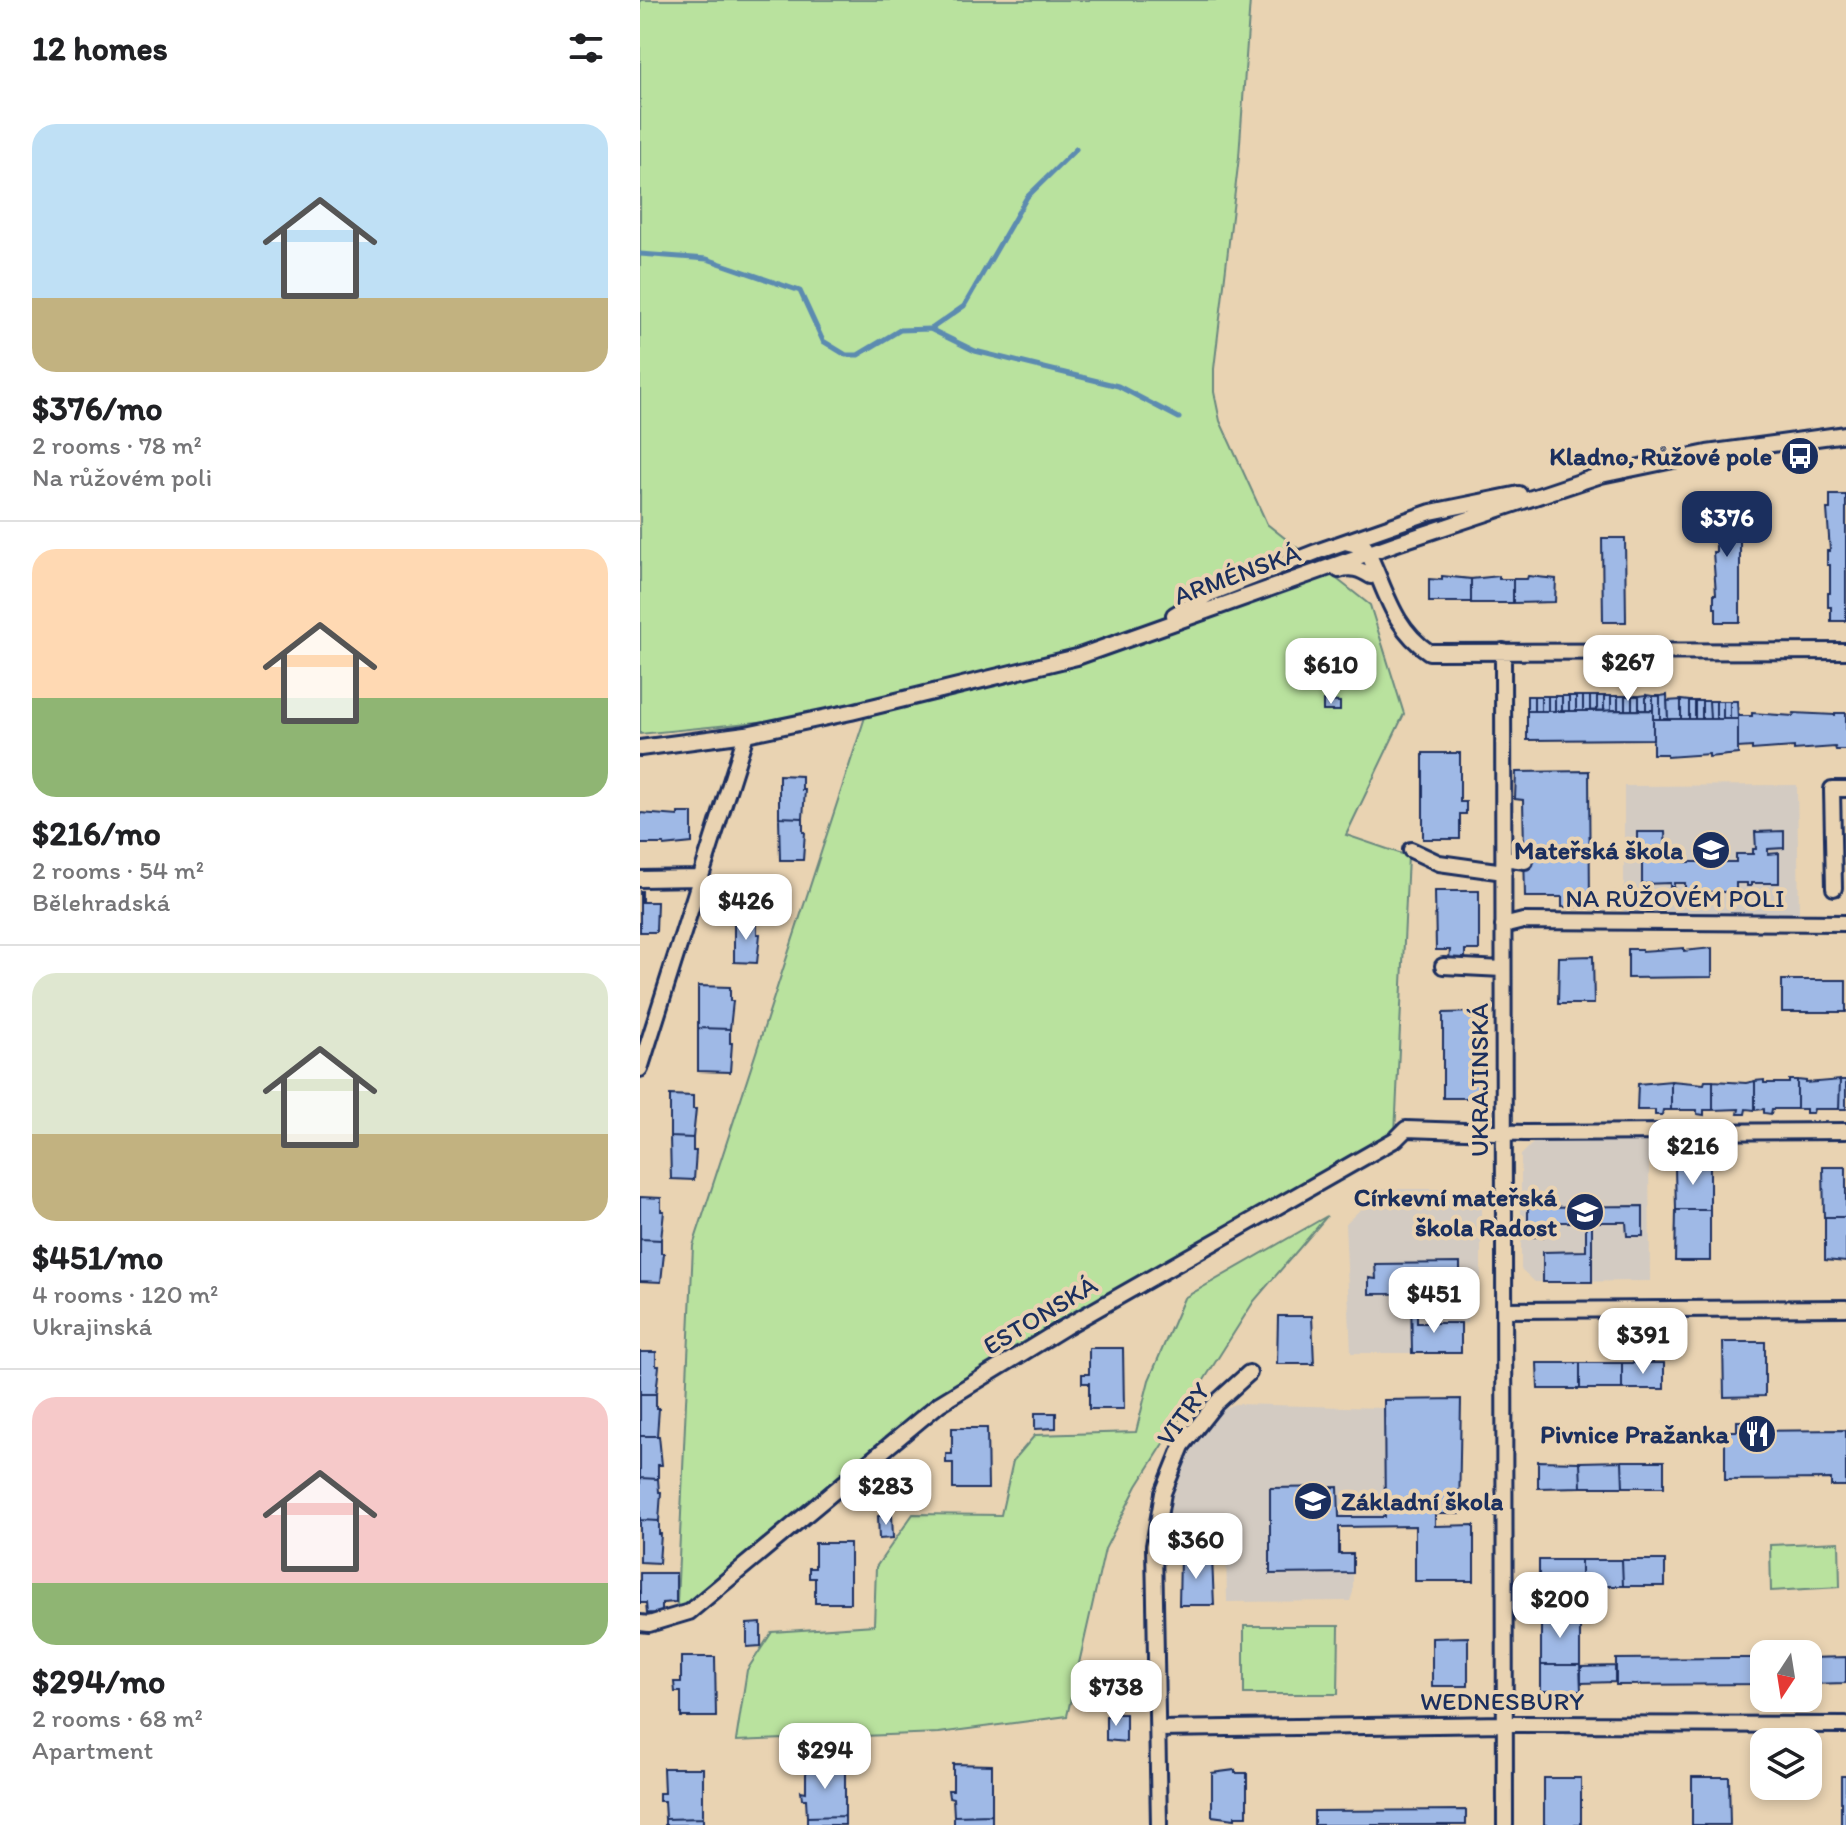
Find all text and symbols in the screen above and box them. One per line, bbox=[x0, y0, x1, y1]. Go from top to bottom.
icon: filters bbox=[564, 26, 608, 70]
text: 12 homes bbox=[32, 28, 168, 69]
icon: home bbox=[248, 176, 392, 320]
text: $376/mo bbox=[32, 388, 163, 429]
text: 2 rooms · 78 m² bbox=[32, 429, 202, 461]
bus stop icon: Kladno, Růžové pole bbox=[1779, 435, 1821, 477]
place label: Kladno, Růžové pole bbox=[1549, 440, 1772, 472]
text: Na růžovém poli bbox=[32, 461, 212, 493]
pin: $376 bbox=[1680, 491, 1774, 559]
text: $376 bbox=[1700, 501, 1754, 533]
street label: ARMÉNSKÁ bbox=[1169, 536, 1305, 612]
icon: home bbox=[248, 601, 392, 745]
pin: $267 bbox=[1581, 635, 1675, 703]
pin: $610 bbox=[1284, 638, 1378, 706]
text: $267 bbox=[1601, 645, 1655, 677]
text: $610 bbox=[1303, 648, 1359, 680]
text: $216/mo bbox=[32, 813, 161, 854]
school or university icon: Mateřská škola bbox=[1690, 829, 1732, 871]
place label: Mateřská škola bbox=[1514, 834, 1683, 866]
text: 2 rooms · 54 m² bbox=[32, 854, 204, 886]
pin: $426 bbox=[699, 874, 793, 942]
street label: NA RŮŽOVÉM POLI bbox=[1565, 882, 1785, 914]
text: $426 bbox=[718, 884, 774, 916]
text: Bělehradská bbox=[32, 886, 170, 918]
street label: UKRAJINSKÁ bbox=[1463, 1002, 1495, 1157]
icon: home bbox=[248, 1025, 392, 1169]
pin: $216 bbox=[1646, 1119, 1740, 1187]
text: $216 bbox=[1667, 1129, 1719, 1161]
place label: Církevní mateřská škola Radost bbox=[1354, 1181, 1557, 1243]
school or university icon: Církevní mateřská škola Radost bbox=[1564, 1191, 1606, 1233]
text: $451/mo bbox=[32, 1237, 163, 1278]
pin: $451 bbox=[1387, 1267, 1481, 1335]
street label: ESTONSKÁ bbox=[977, 1268, 1103, 1362]
text: $451 bbox=[1407, 1277, 1461, 1309]
text: 4 rooms · 120 m² bbox=[32, 1278, 218, 1310]
pin: $391 bbox=[1596, 1308, 1690, 1376]
text: Ukrajinská bbox=[32, 1310, 152, 1342]
text: $391 bbox=[1616, 1318, 1670, 1350]
street label: VITRY bbox=[1149, 1376, 1217, 1452]
restaurant icon: Pivnice Pražanka bbox=[1736, 1413, 1778, 1455]
place label: Pivnice Pražanka bbox=[1540, 1418, 1730, 1450]
icon: home bbox=[248, 1449, 392, 1593]
pin: $283 bbox=[839, 1459, 933, 1527]
text: $283 bbox=[858, 1469, 914, 1501]
school or university icon: Základní škola bbox=[1292, 1480, 1334, 1522]
place label: Základní škola bbox=[1341, 1485, 1504, 1517]
pin: $360 bbox=[1149, 1513, 1243, 1581]
text: $360 bbox=[1167, 1523, 1225, 1555]
pin: $200 bbox=[1513, 1572, 1607, 1640]
text: $200 bbox=[1531, 1582, 1589, 1614]
north arrow bbox=[1750, 1640, 1822, 1712]
map controls bbox=[1750, 1640, 1822, 1800]
pin: $738 bbox=[1069, 1660, 1163, 1728]
text: $294/mo bbox=[32, 1661, 165, 1702]
text: $738 bbox=[1089, 1670, 1143, 1702]
street label: WEDNESBURY bbox=[1420, 1685, 1584, 1717]
text: 2 rooms · 68 m² bbox=[32, 1702, 203, 1734]
pin: $294 bbox=[778, 1723, 872, 1791]
button: layers bbox=[1750, 1728, 1822, 1800]
text: $294 bbox=[797, 1733, 853, 1765]
text: Apartment bbox=[32, 1734, 153, 1766]

